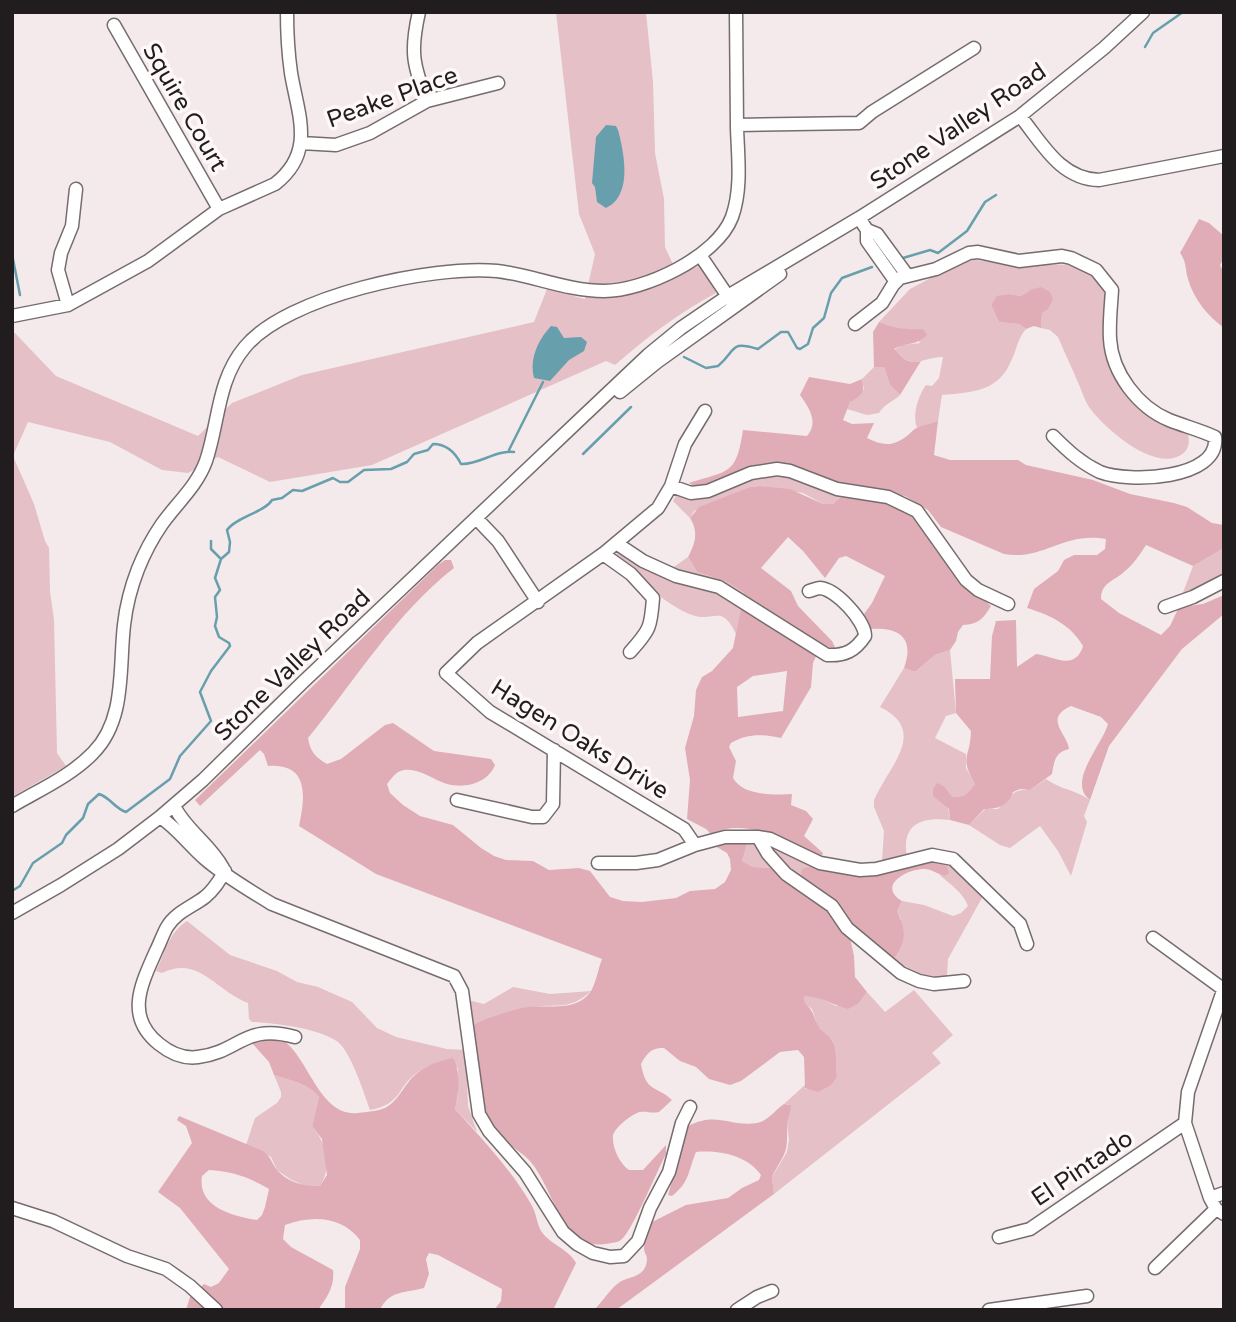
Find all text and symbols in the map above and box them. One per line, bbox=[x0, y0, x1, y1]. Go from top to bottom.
street label: Squire Court bbox=[136, 38, 233, 176]
street label: Stone Valley Road bbox=[865, 57, 1052, 196]
street label: Peake Place bbox=[323, 60, 462, 135]
street label: Stone Valley Road bbox=[208, 583, 377, 747]
street label: Hagen Oaks Drive bbox=[486, 673, 674, 806]
street label: El Pintado bbox=[1026, 1124, 1139, 1213]

